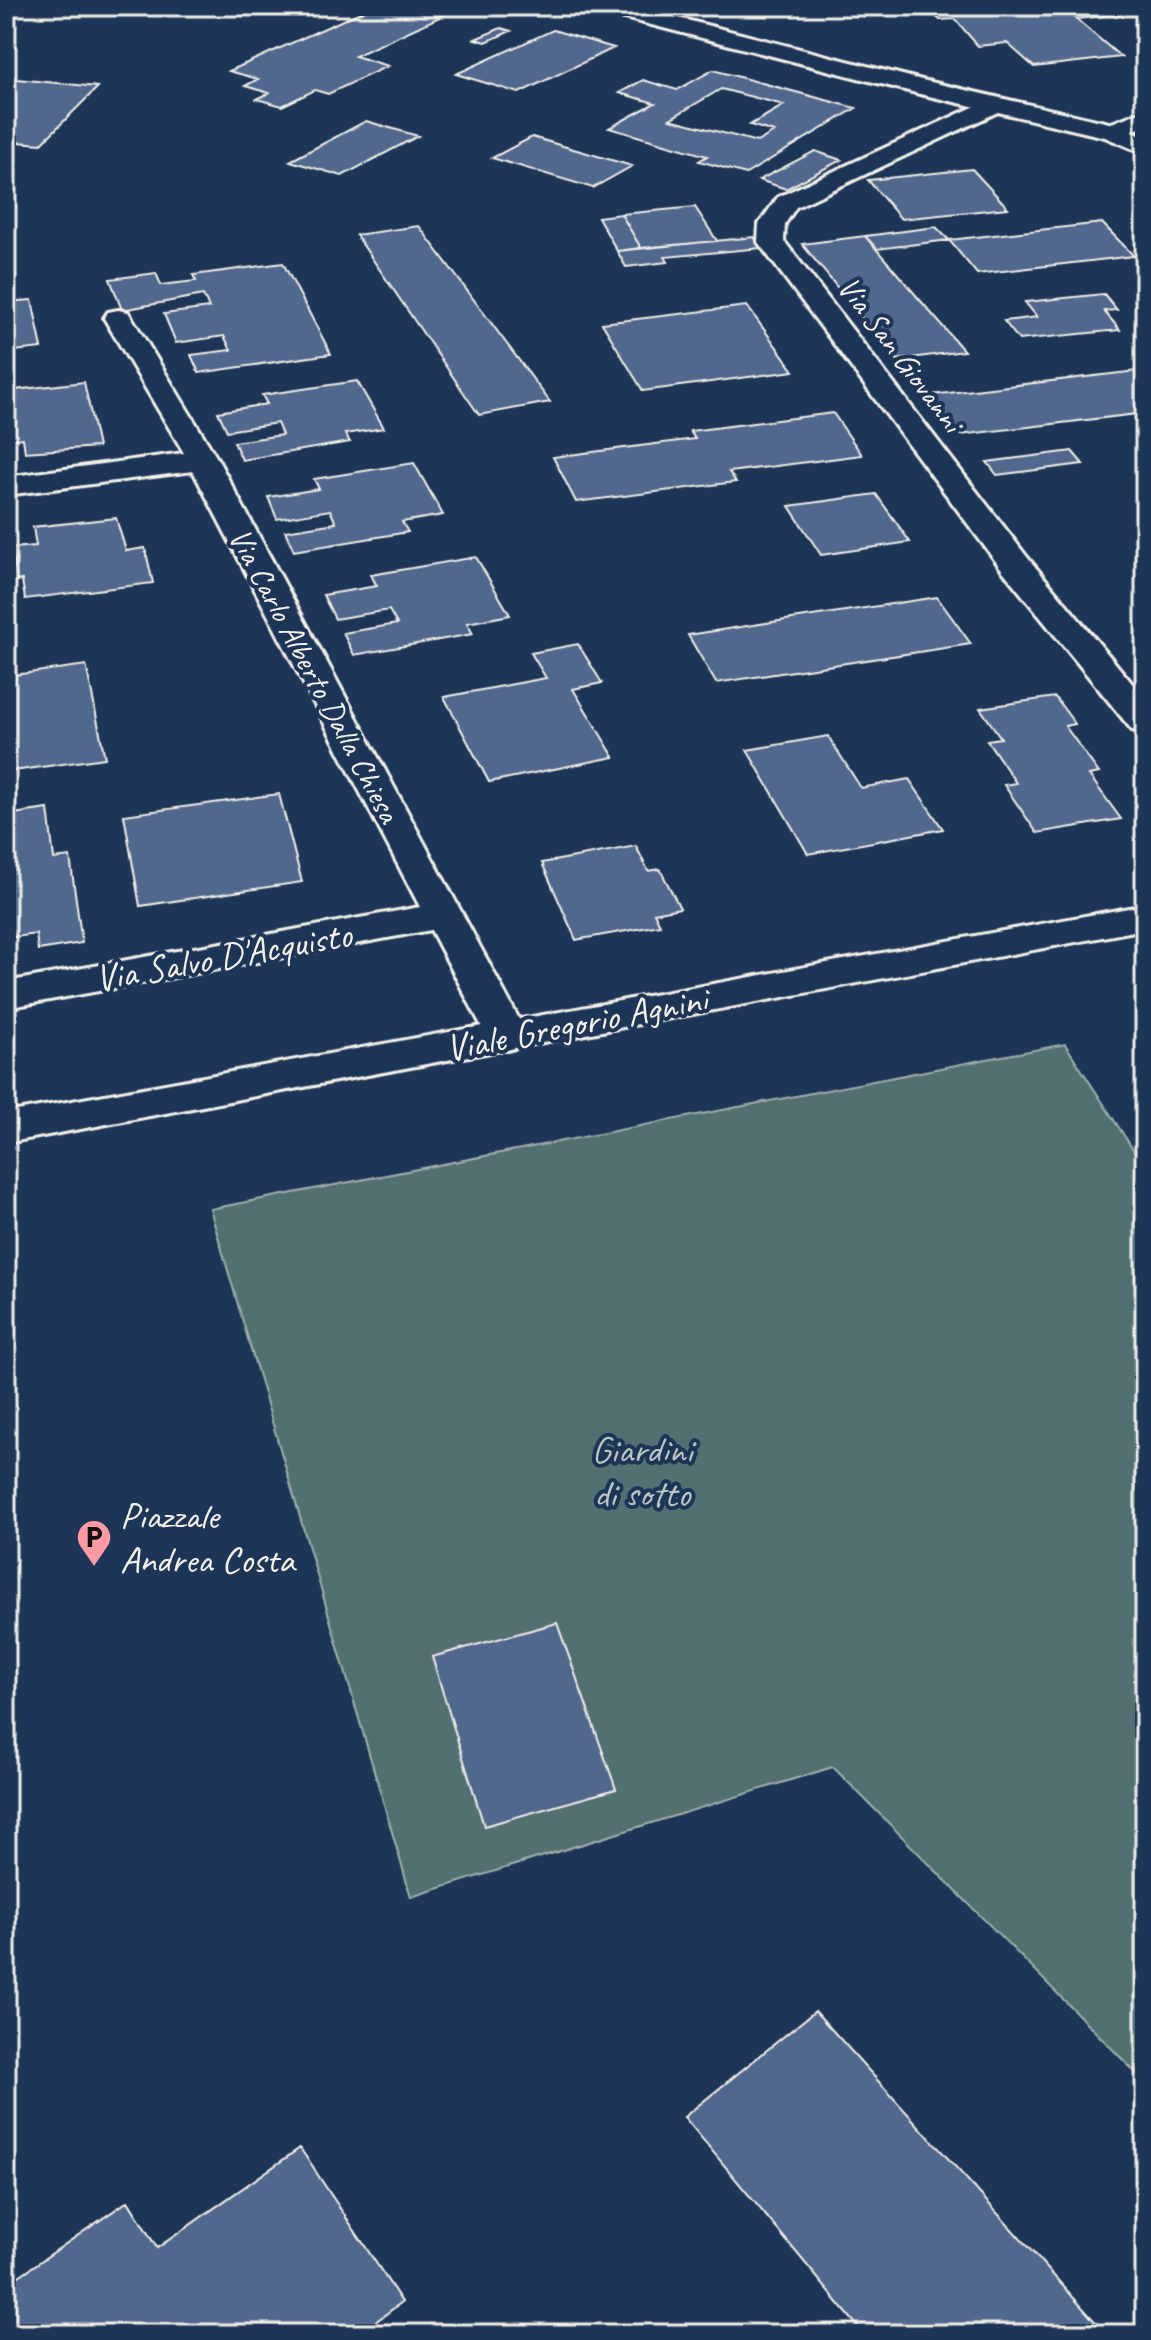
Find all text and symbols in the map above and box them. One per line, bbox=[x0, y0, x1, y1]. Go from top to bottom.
street label: Via San Giovanni bbox=[829, 268, 975, 444]
street label: Via Carlo Alberto Dalla Chiesa bbox=[220, 521, 411, 831]
street label: Via Salvo D'Acquisto bbox=[91, 911, 356, 1002]
street label: Viale Gregorio Agnini bbox=[441, 974, 716, 1072]
park label: Giardini di sotto bbox=[591, 1426, 696, 1517]
place label: Piazzale Andrea Costa bbox=[120, 1492, 297, 1583]
parking icon: Piazzale Andrea Costa bbox=[75, 1518, 113, 1568]

